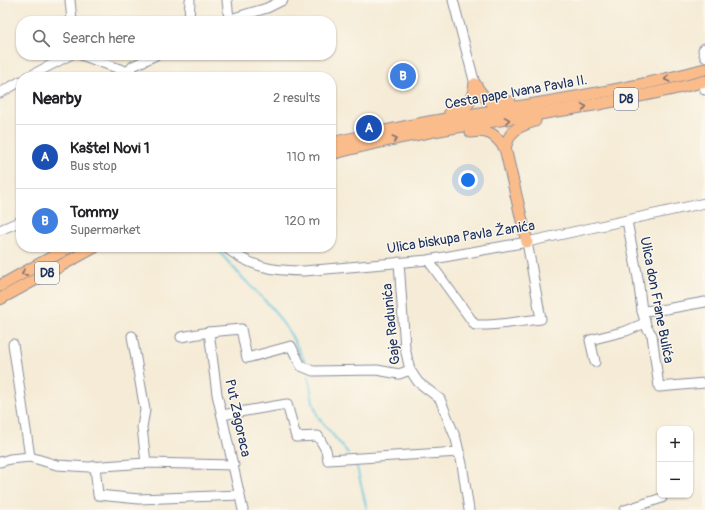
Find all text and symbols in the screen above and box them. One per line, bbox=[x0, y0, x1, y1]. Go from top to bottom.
search box bbox=[16, 16, 336, 60]
icon: search bbox=[30, 27, 52, 49]
text: Search here bbox=[62, 29, 135, 48]
pin: B bbox=[390, 61, 416, 91]
street label: Cesta pape Ivana Pavla II. bbox=[443, 71, 589, 113]
one-way arrow bbox=[664, 74, 671, 83]
text: Nearby bbox=[32, 88, 81, 109]
road number: D8 bbox=[614, 88, 638, 110]
text: 2 results bbox=[273, 90, 320, 106]
one-way arrow bbox=[581, 103, 587, 111]
pin: A bbox=[356, 113, 382, 143]
one-way arrow bbox=[504, 116, 510, 125]
one-way arrow bbox=[392, 136, 398, 144]
text: Kaštel Novi 1 bbox=[70, 139, 150, 158]
text: A bbox=[41, 149, 49, 165]
text: 110 m bbox=[287, 149, 320, 165]
text: Bus stop bbox=[70, 158, 117, 174]
your location bbox=[458, 170, 478, 190]
text: Tommy bbox=[70, 203, 118, 222]
text: B bbox=[41, 213, 49, 229]
text: 120 m bbox=[284, 213, 320, 229]
street label: Ulica biskupa Pavla Žanića bbox=[386, 217, 536, 257]
text: Supermarket bbox=[70, 222, 141, 238]
street label: Ulica don Frane Bulića bbox=[636, 235, 678, 365]
road number: D8 bbox=[35, 262, 59, 284]
one-way arrow bbox=[21, 268, 28, 275]
street label: Gaje Radunića bbox=[378, 283, 404, 365]
street label: Put Zagoraca bbox=[221, 377, 255, 459]
map controls bbox=[657, 426, 693, 498]
button: + bbox=[657, 426, 693, 462]
button: − bbox=[657, 462, 693, 498]

